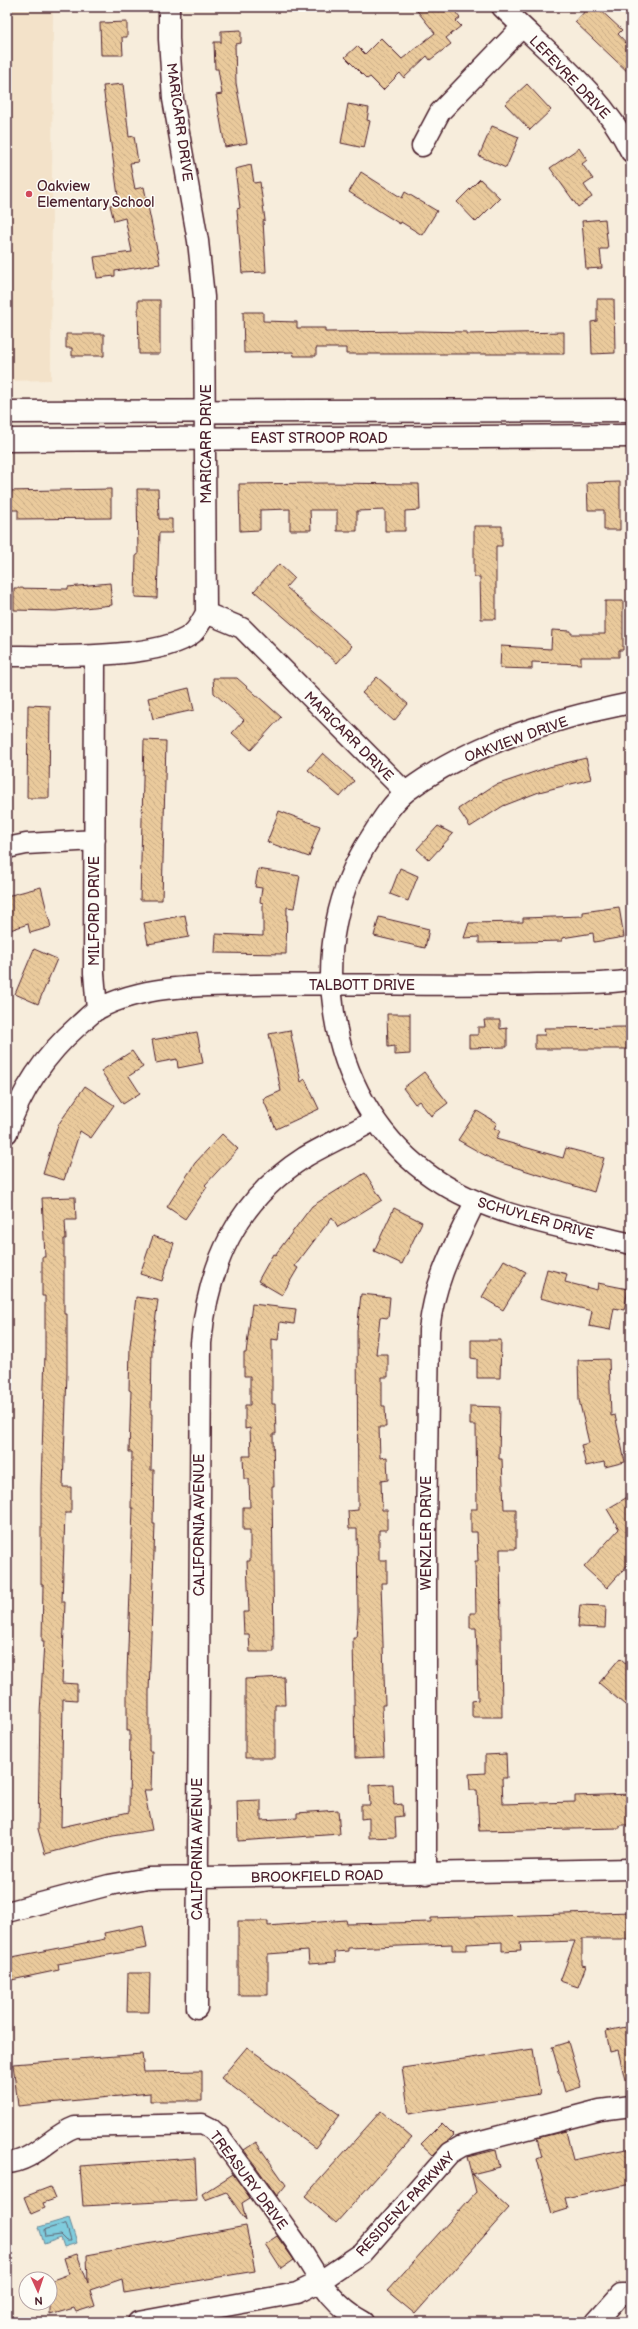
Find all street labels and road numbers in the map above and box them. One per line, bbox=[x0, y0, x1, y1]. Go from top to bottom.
street label: LEFEVRE DRIVE bbox=[526, 32, 614, 122]
street label: MARICARR DRIVE bbox=[163, 62, 196, 182]
street label: MARICARR DRIVE bbox=[198, 384, 215, 504]
street label: EAST STROOP ROAD bbox=[250, 430, 388, 447]
street label: MARICARR DRIVE bbox=[300, 688, 397, 785]
street label: OAKVIEW DRIVE bbox=[462, 713, 570, 766]
street label: MILFORD DRIVE bbox=[86, 856, 103, 966]
street label: TALBOTT DRIVE bbox=[309, 977, 415, 994]
street label: SCHUYLER DRIVE bbox=[476, 1194, 596, 1243]
street label: CALIFORNIA AVENUE bbox=[191, 1454, 208, 1596]
street label: WENZLER DRIVE bbox=[418, 1476, 435, 1590]
street label: CALIFORNIA AVENUE bbox=[189, 1778, 206, 1920]
street label: BROOKFIELD ROAD bbox=[251, 1867, 383, 1886]
street label: TREASURY DRIVE bbox=[206, 2128, 291, 2233]
street label: RESIDENZ PARKWAY bbox=[353, 2148, 459, 2260]

